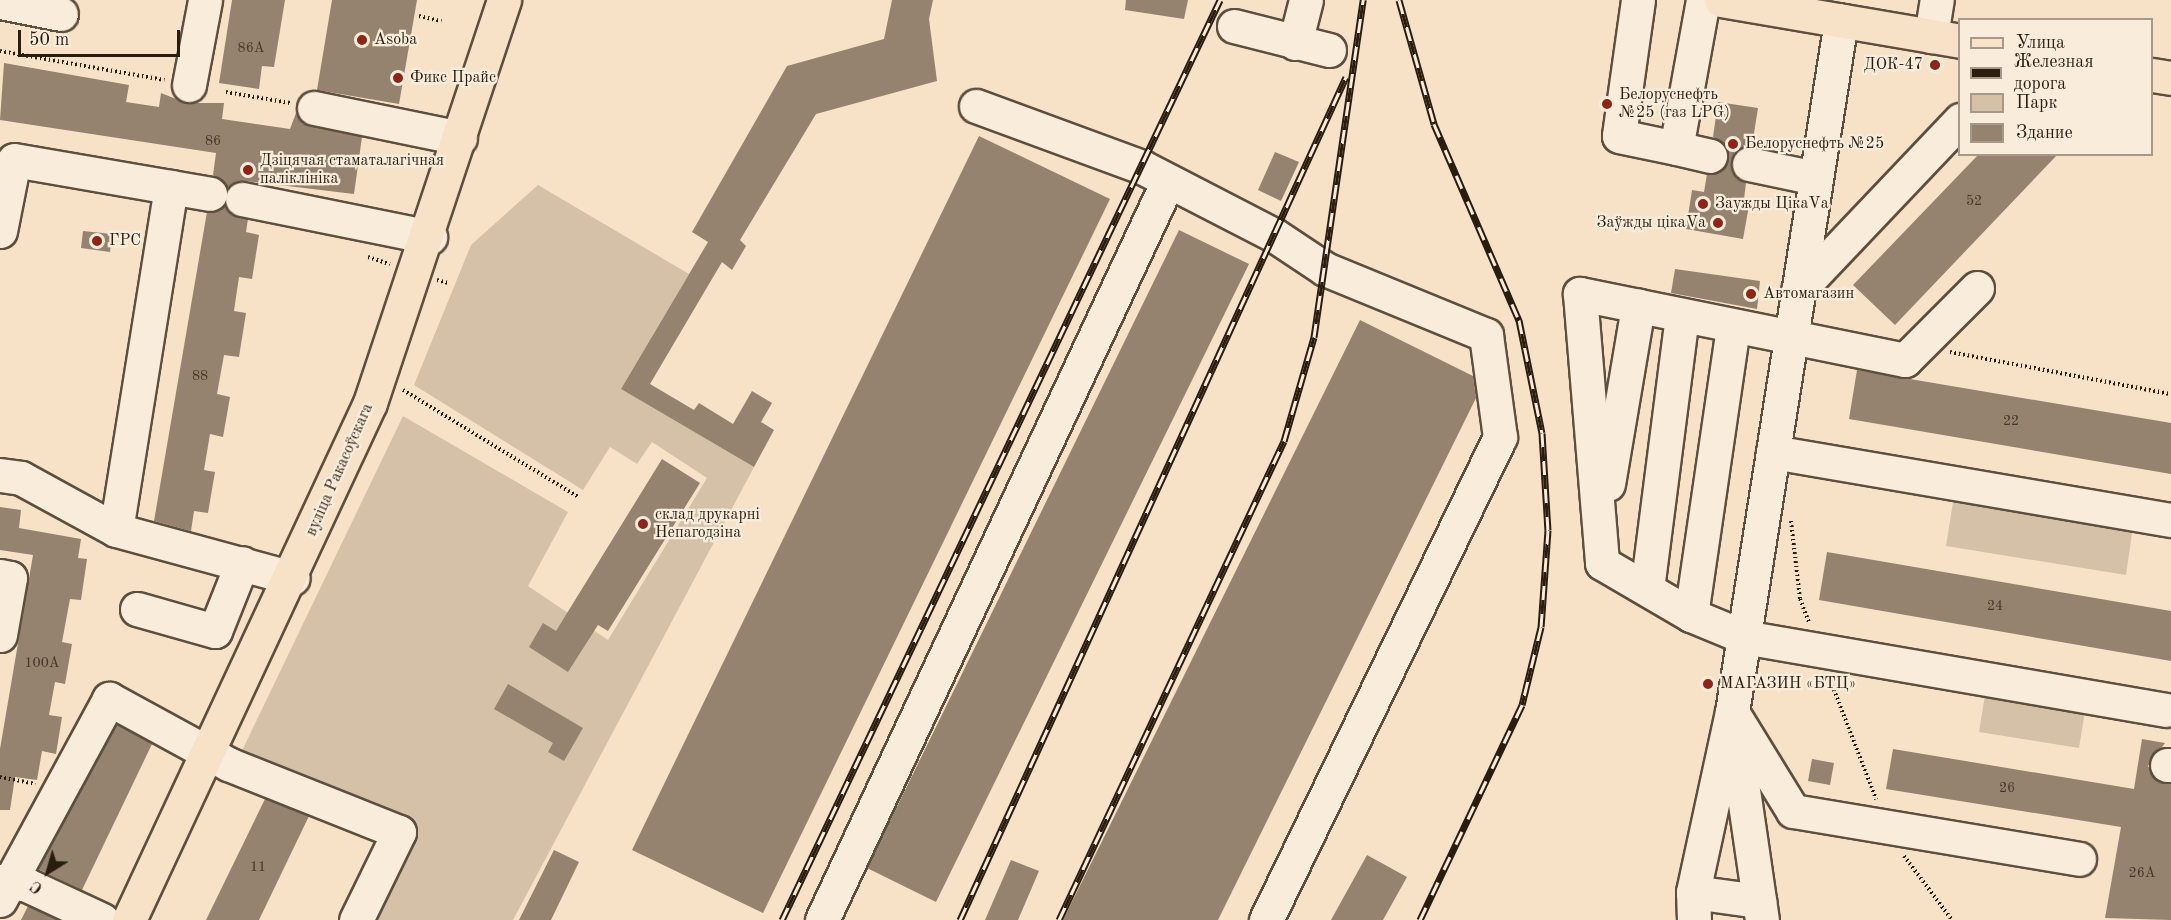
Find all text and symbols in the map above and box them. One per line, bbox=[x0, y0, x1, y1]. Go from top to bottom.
scale bar bbox=[21, 18, 183, 56]
legend bbox=[1958, 18, 2153, 156]
place label: Asoba bbox=[374, 30, 417, 50]
text: 50 m bbox=[29, 31, 69, 49]
marker: Asoba bbox=[355, 33, 369, 47]
text: Улица bbox=[2016, 34, 2065, 52]
house number: 86А bbox=[238, 40, 264, 56]
text: Железная дорога bbox=[2014, 53, 2094, 93]
place label: ДОК-47 bbox=[1864, 55, 1923, 75]
marker: ДОК-47 bbox=[1928, 58, 1942, 72]
place label: Фикс Прайс bbox=[410, 68, 496, 88]
marker: Фикс Прайс bbox=[391, 71, 405, 85]
place label: Белоруснефть №25 (газ LPG) bbox=[1619, 85, 1730, 123]
text: Парк bbox=[2016, 94, 2057, 112]
marker: Белоруснефть №25 (газ LPG) bbox=[1600, 97, 1614, 111]
text: Здание bbox=[2016, 124, 2073, 142]
house number: 86 bbox=[205, 133, 221, 149]
place label: Белоруснефть №25 bbox=[1745, 134, 1884, 154]
marker: Белоруснефть №25 bbox=[1726, 137, 1740, 151]
place label: Дзіцячая стаматалагічная паліклініка bbox=[260, 151, 444, 189]
marker: Дзіцячая стаматалагічная паліклініка bbox=[241, 163, 255, 177]
house number: 52 bbox=[1966, 193, 1982, 209]
place label: Заужды ЦікаVа bbox=[1715, 194, 1829, 214]
marker: Заужды ЦікаVа bbox=[1696, 197, 1710, 211]
place label: Заўжды цікаVа bbox=[1596, 213, 1706, 233]
marker: Заўжды цікаVа bbox=[1711, 216, 1725, 230]
place label: ГРС bbox=[109, 231, 141, 251]
marker: ГРС bbox=[90, 234, 104, 248]
place label: Автомагазин bbox=[1763, 284, 1854, 304]
marker: Автомагазин bbox=[1744, 287, 1758, 301]
house number: 88 bbox=[192, 368, 208, 384]
street label: вуліца Ракасоўскага bbox=[302, 401, 378, 539]
house number: 22 bbox=[2003, 413, 2019, 429]
place label: склад друкарні Непагодзіна bbox=[655, 505, 760, 543]
marker: склад друкарні Непагодзіна bbox=[636, 517, 650, 531]
house number: 24 bbox=[1987, 598, 2003, 614]
house number: 100А bbox=[24, 655, 60, 671]
place label: МАГАЗИН «БТЦ» bbox=[1720, 674, 1856, 694]
marker: МАГАЗИН «БТЦ» bbox=[1701, 677, 1715, 691]
house number: 26 bbox=[1999, 780, 2015, 796]
north arrow bbox=[18, 842, 78, 902]
house number: 11 bbox=[250, 859, 266, 875]
house number: 26А bbox=[2129, 865, 2155, 881]
text: С bbox=[28, 877, 46, 896]

